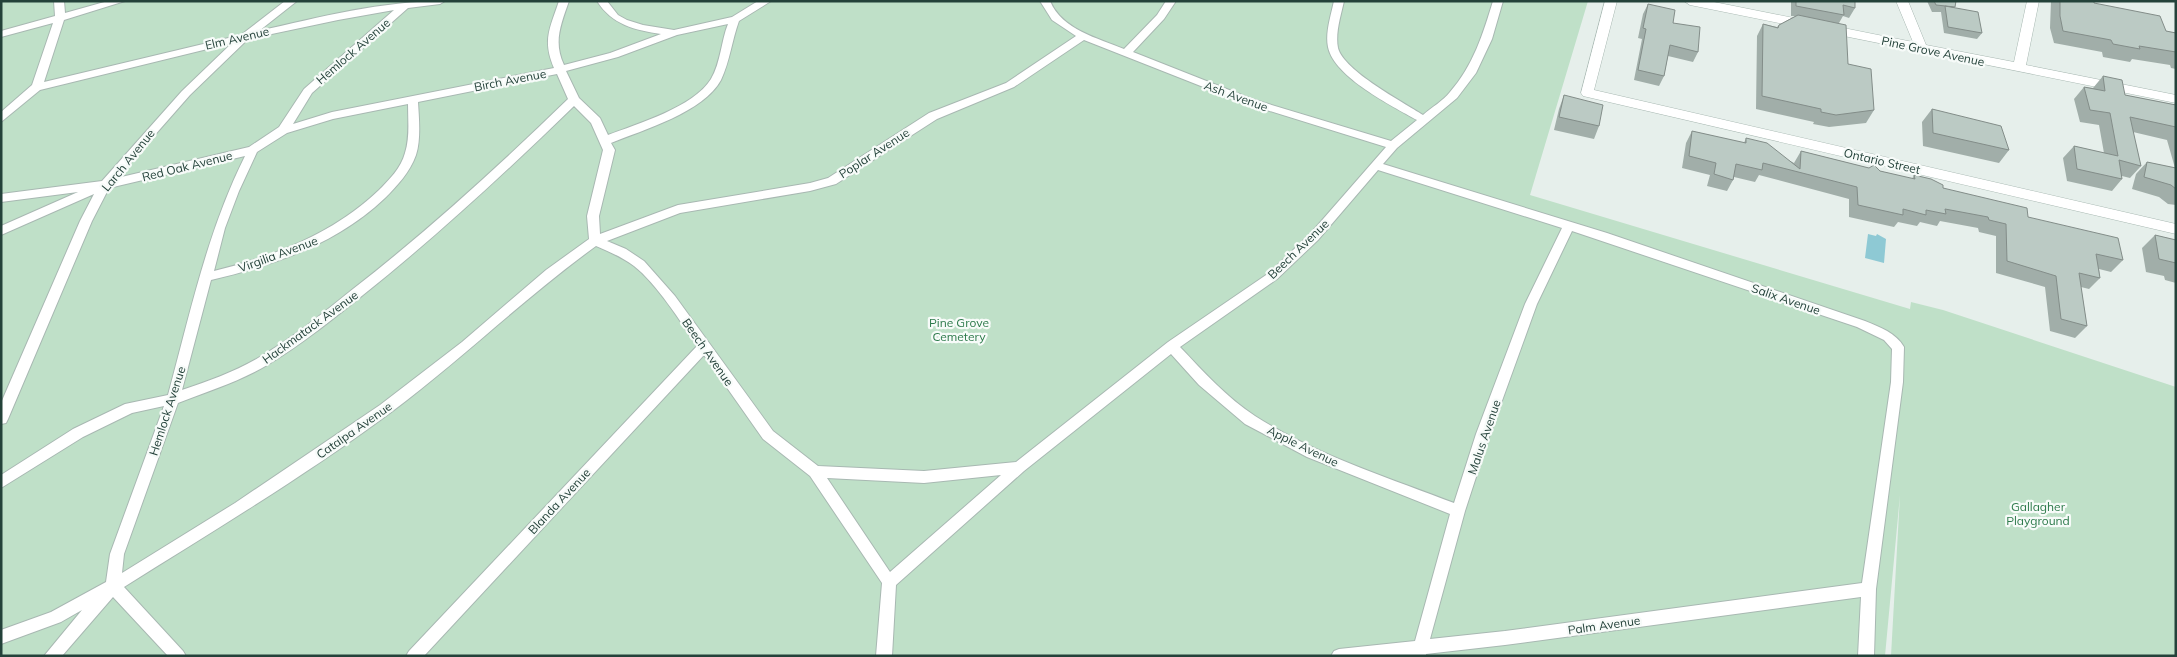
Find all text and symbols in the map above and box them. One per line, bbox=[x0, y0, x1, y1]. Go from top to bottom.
street label: Hemlock Avenue bbox=[313, 15, 393, 87]
street label: Elm Avenue bbox=[203, 23, 271, 53]
street label: Pine Grove Avenue bbox=[1880, 33, 1986, 69]
street label: Birch Avenue bbox=[473, 66, 547, 94]
street label: Ash Avenue bbox=[1202, 78, 1270, 114]
street label: Poplar Avenue bbox=[836, 125, 912, 181]
street label: Larch Avenue bbox=[98, 126, 158, 194]
street label: Ontario Street bbox=[1842, 145, 1922, 177]
street label: Red Oak Avenue bbox=[140, 148, 234, 184]
street label: Beech Avenue bbox=[1264, 216, 1332, 282]
street label: Virgilia Avenue bbox=[236, 233, 320, 275]
street label: Salix Avenue bbox=[1750, 280, 1822, 318]
street label: Hackmatack Avenue bbox=[259, 287, 361, 367]
street label: Beech Avenue bbox=[679, 315, 737, 389]
park label: Pine Grove Cemetery bbox=[929, 315, 989, 344]
street label: Hemlock Avenue bbox=[145, 364, 189, 458]
street label: Catalpa Avenue bbox=[313, 398, 395, 462]
street label: Malus Avenue bbox=[1464, 398, 1504, 476]
street label: Apple Avenue bbox=[1265, 422, 1341, 470]
street label: Blanda Avenue bbox=[525, 465, 593, 537]
park label: Gallagher Playground bbox=[2006, 499, 2070, 528]
street label: Palm Avenue bbox=[1567, 612, 1641, 638]

